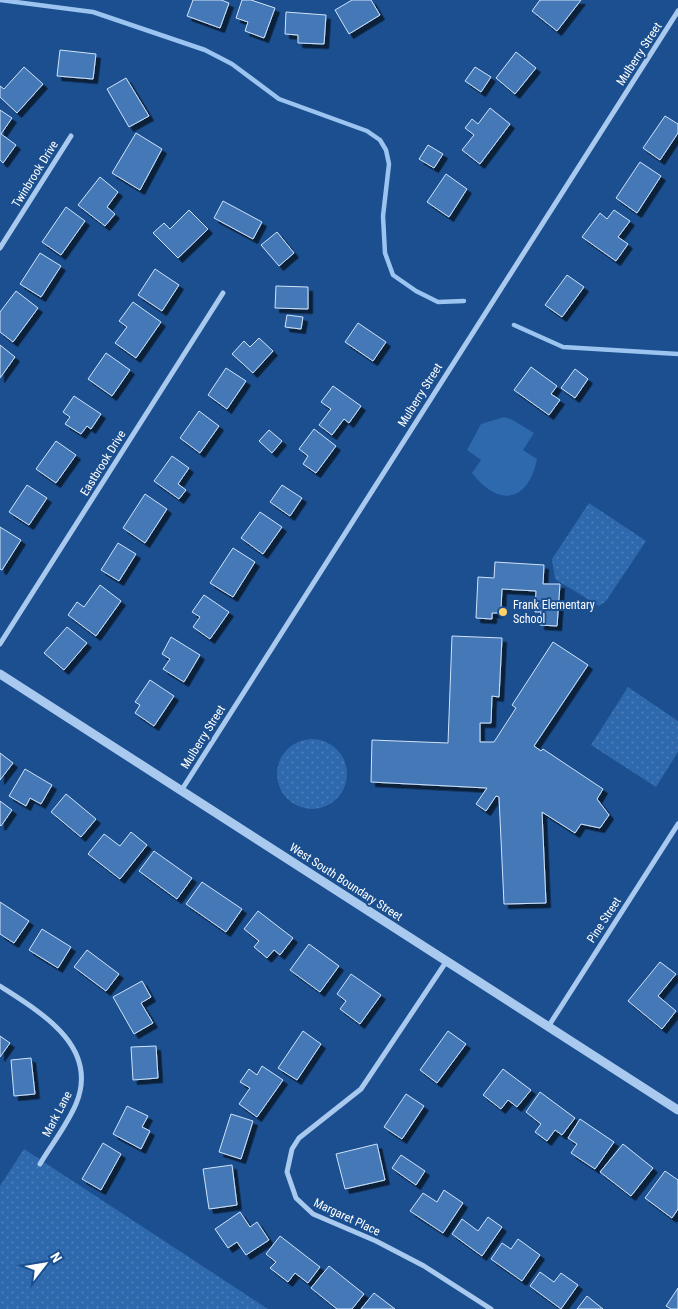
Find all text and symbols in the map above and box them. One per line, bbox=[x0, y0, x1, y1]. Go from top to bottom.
street label: Mulberry Street bbox=[613, 19, 665, 88]
street label: Twinbrook Drive bbox=[9, 138, 61, 210]
street label: Mulberry Street bbox=[395, 360, 445, 429]
street label: Eastbrook Drive bbox=[77, 427, 129, 498]
place label: Frank Elementary School bbox=[513, 598, 595, 626]
marker: Frank Elementary School bbox=[497, 606, 509, 618]
street label: Mulberry Street bbox=[178, 702, 228, 771]
street label: West South Boundary Street bbox=[287, 840, 406, 924]
street label: Pine Street bbox=[584, 894, 624, 945]
street label: Mark Lane bbox=[39, 1089, 75, 1139]
street label: Margaret Place bbox=[311, 1195, 383, 1239]
north arrow bbox=[20, 1239, 70, 1289]
text: N bbox=[47, 1250, 65, 1265]

